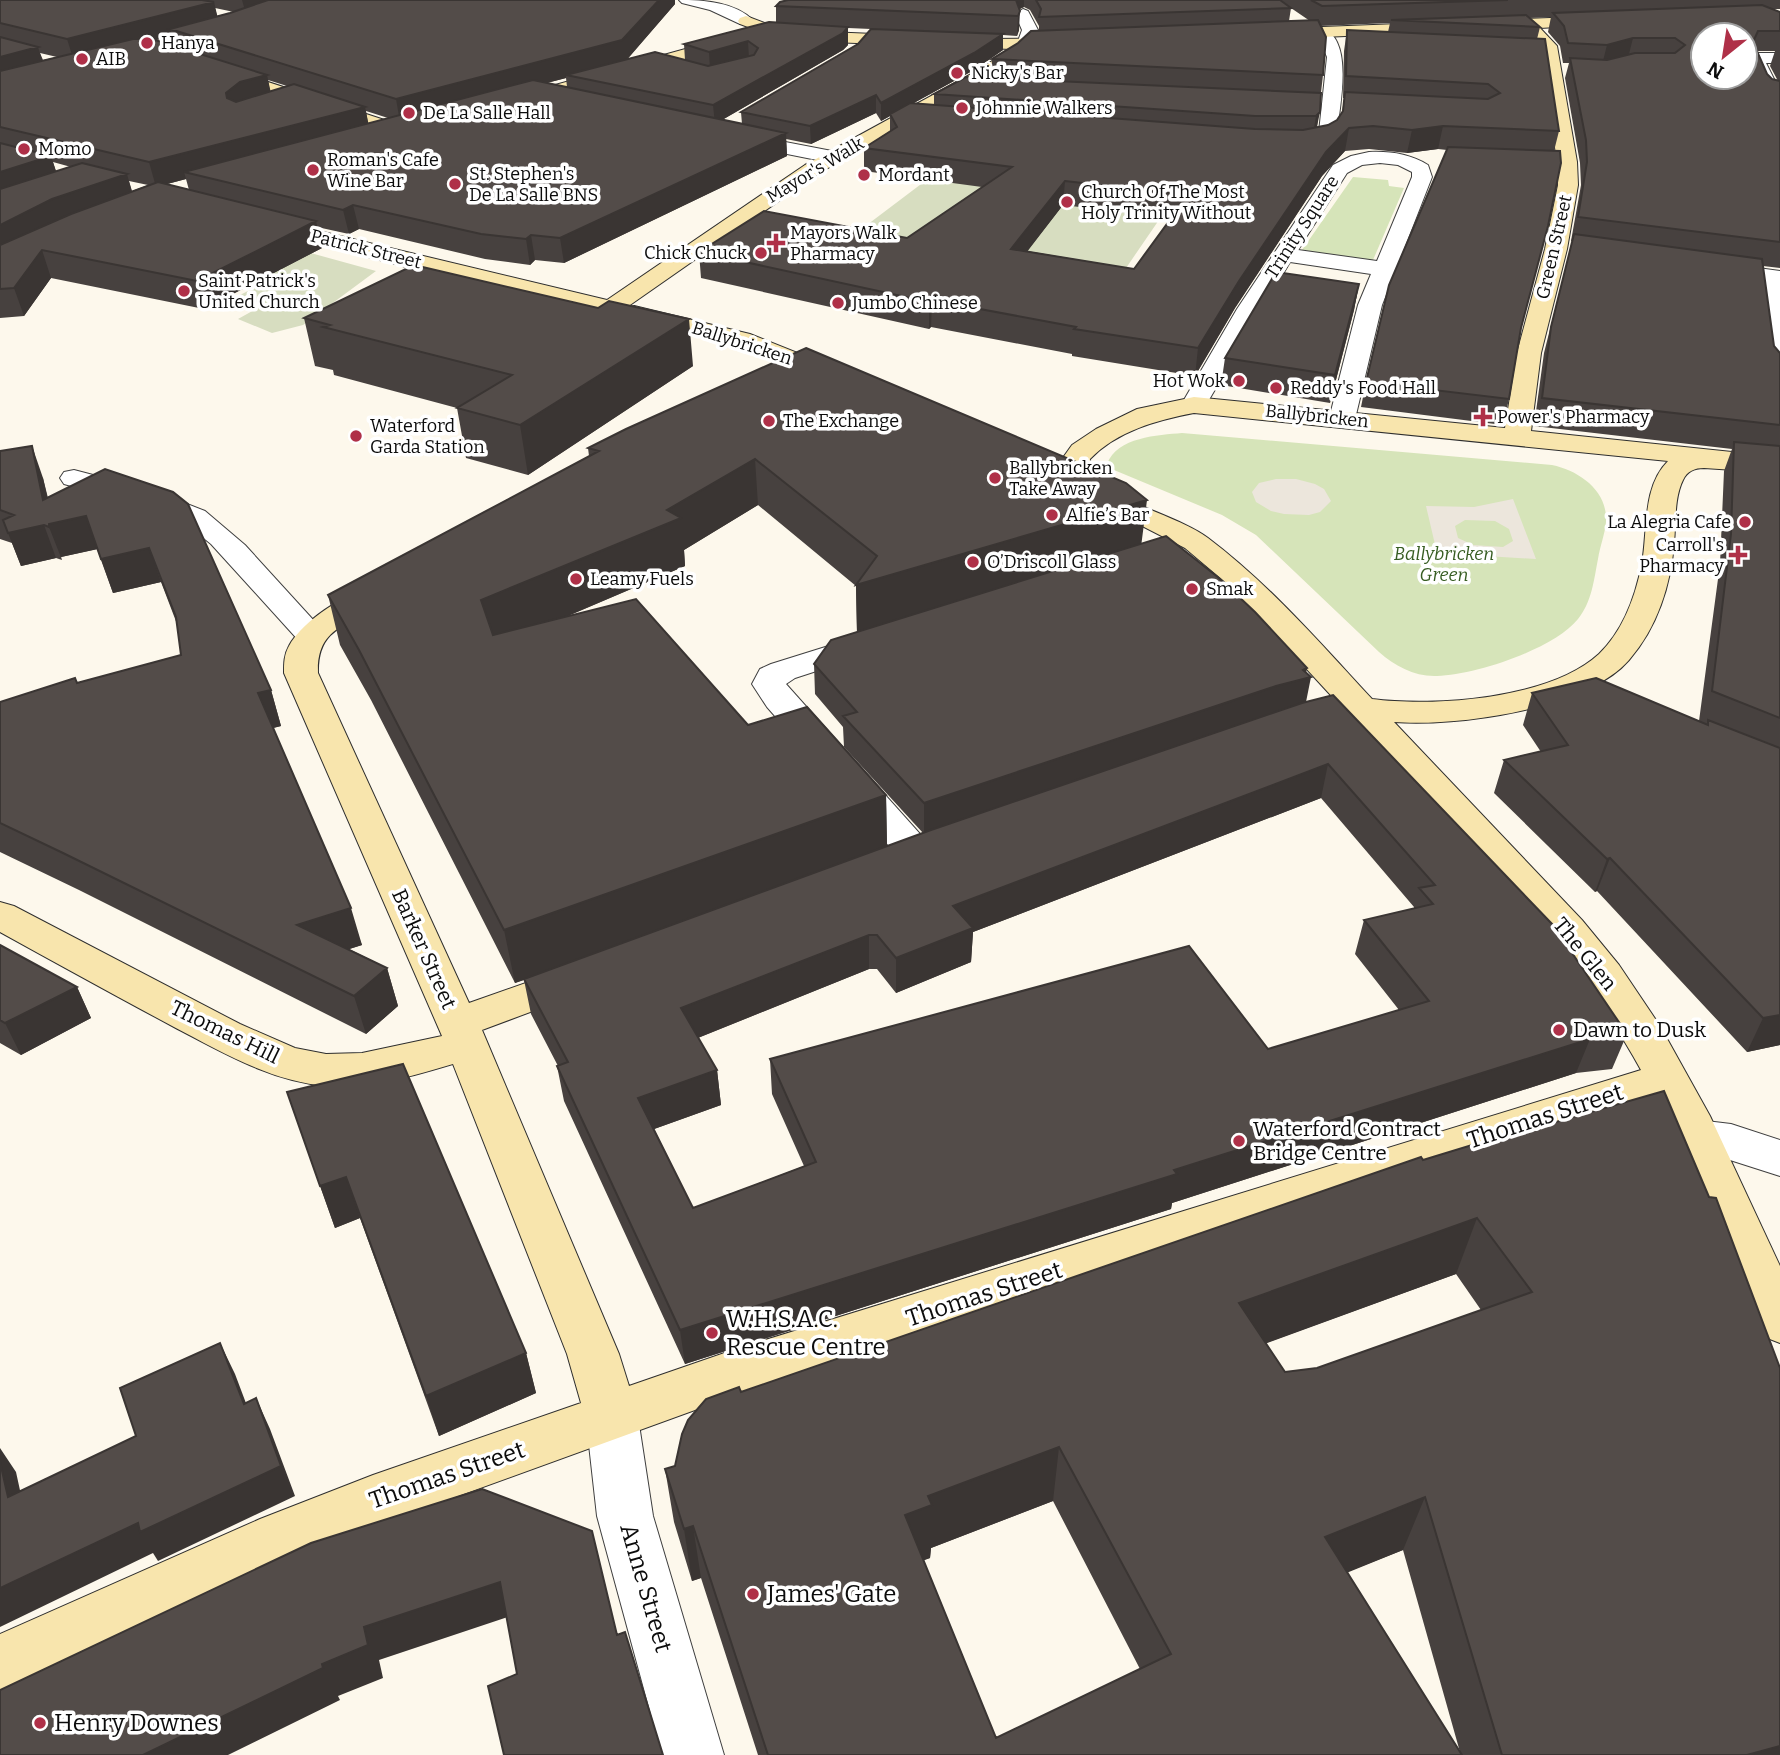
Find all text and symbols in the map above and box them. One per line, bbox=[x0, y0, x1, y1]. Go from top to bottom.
north arrow bbox=[1689, 21, 1759, 91]
place label: Hanya bbox=[161, 32, 215, 54]
marker: Hanya bbox=[139, 35, 155, 51]
place label: AIB bbox=[96, 48, 126, 70]
marker: AIB bbox=[74, 51, 90, 67]
text: N bbox=[1703, 56, 1728, 84]
place label: Nicky's Bar bbox=[971, 62, 1064, 84]
marker: Nicky's Bar bbox=[949, 65, 965, 81]
place label: Johnnie Walkers bbox=[975, 97, 1113, 119]
marker: Johnnie Walkers bbox=[954, 100, 970, 116]
place label: De La Salle Hall bbox=[423, 102, 551, 124]
marker: De La Salle Hall bbox=[401, 105, 417, 121]
street label: Mayor's Walk bbox=[762, 132, 869, 208]
place label: Momo bbox=[38, 138, 92, 160]
marker: Momo bbox=[16, 141, 32, 157]
place label: Roman's Cafe Wine Bar bbox=[327, 149, 439, 192]
marker: Roman's Cafe Wine Bar bbox=[305, 162, 321, 178]
place label: St. Stephen's De La Salle BNS bbox=[469, 163, 598, 206]
place label: Mordant bbox=[878, 164, 950, 186]
marker: Mordant bbox=[856, 167, 872, 183]
street label: Trinity Square bbox=[1260, 171, 1344, 283]
marker: St. Stephen's De La Salle BNS bbox=[447, 176, 463, 192]
place label: Church Of The Most Holy Trinity Without bbox=[1081, 181, 1252, 224]
street label: Green Street bbox=[1531, 192, 1577, 301]
marker: Church Of The Most Holy Trinity Without bbox=[1059, 194, 1075, 210]
place label: Mayors Walk Pharmacy bbox=[790, 222, 897, 265]
street label: Patrick Street bbox=[308, 225, 424, 273]
marker: Mayors Walk Pharmacy bbox=[768, 235, 784, 251]
place label: Chick Chuck bbox=[644, 242, 748, 264]
marker: Chick Chuck bbox=[753, 245, 769, 261]
place label: Saint Patrick's United Church bbox=[198, 270, 320, 313]
marker: Saint Patrick's United Church bbox=[176, 283, 192, 299]
place label: Jumbo Chinese bbox=[851, 292, 978, 314]
marker: Jumbo Chinese bbox=[830, 295, 846, 311]
street label: Ballybricken bbox=[689, 317, 795, 370]
place label: Hot Wok bbox=[1153, 370, 1226, 392]
marker: Hot Wok bbox=[1231, 373, 1247, 389]
place label: Reddy's Food Hall bbox=[1290, 377, 1436, 399]
marker: Reddy's Food Hall bbox=[1268, 380, 1284, 396]
street label: Ballybricken bbox=[1264, 400, 1370, 432]
place label: Power's Pharmacy bbox=[1497, 406, 1650, 428]
marker: Power's Pharmacy bbox=[1475, 409, 1491, 425]
place label: The Exchange bbox=[783, 410, 899, 432]
marker: The Exchange bbox=[761, 413, 777, 429]
place label: Waterford Garda Station bbox=[370, 415, 485, 458]
marker: Waterford Garda Station bbox=[348, 428, 364, 444]
place label: Ballybricken Take Away bbox=[1009, 457, 1113, 500]
marker: Ballybricken Take Away bbox=[987, 470, 1003, 486]
place label: Alfie’s Bar bbox=[1066, 504, 1149, 526]
marker: Alfie’s Bar bbox=[1044, 507, 1060, 523]
place label: La Alegria Cafe bbox=[1607, 511, 1731, 533]
marker: La Alegria Cafe bbox=[1737, 514, 1753, 530]
place label: Carroll's Pharmacy bbox=[1639, 534, 1724, 577]
park label: Ballybricken Green bbox=[1394, 543, 1494, 586]
marker: Carroll's Pharmacy bbox=[1730, 547, 1746, 563]
place label: O’Driscoll Glass bbox=[987, 551, 1116, 573]
marker: O’Driscoll Glass bbox=[965, 554, 981, 570]
place label: Leamy Fuels bbox=[590, 568, 694, 590]
marker: Leamy Fuels bbox=[568, 571, 584, 587]
place label: Smak bbox=[1206, 578, 1254, 600]
marker: Smak bbox=[1184, 581, 1200, 597]
street label: Barker Street bbox=[386, 885, 462, 1014]
street label: The Glen bbox=[1548, 912, 1622, 996]
street label: Thomas Hill bbox=[166, 994, 284, 1070]
place label: Dawn to Dusk bbox=[1573, 1017, 1706, 1043]
marker: Dawn to Dusk bbox=[1551, 1022, 1567, 1038]
street label: Thomas Street bbox=[1463, 1077, 1627, 1154]
place label: Waterford Contract Bridge Centre bbox=[1253, 1116, 1441, 1166]
marker: Waterford Contract Bridge Centre bbox=[1231, 1133, 1247, 1149]
street label: Thomas Street bbox=[902, 1255, 1066, 1332]
place label: W.H.S.A.C. Rescue Centre bbox=[726, 1305, 886, 1361]
marker: W.H.S.A.C. Rescue Centre bbox=[704, 1325, 720, 1341]
street label: Thomas Street bbox=[366, 1435, 529, 1515]
street label: Anne Street bbox=[614, 1520, 678, 1656]
place label: James' Gate bbox=[766, 1580, 896, 1608]
marker: James' Gate bbox=[745, 1586, 761, 1602]
place label: Henry Downes bbox=[54, 1709, 219, 1737]
marker: Henry Downes bbox=[32, 1715, 48, 1731]

